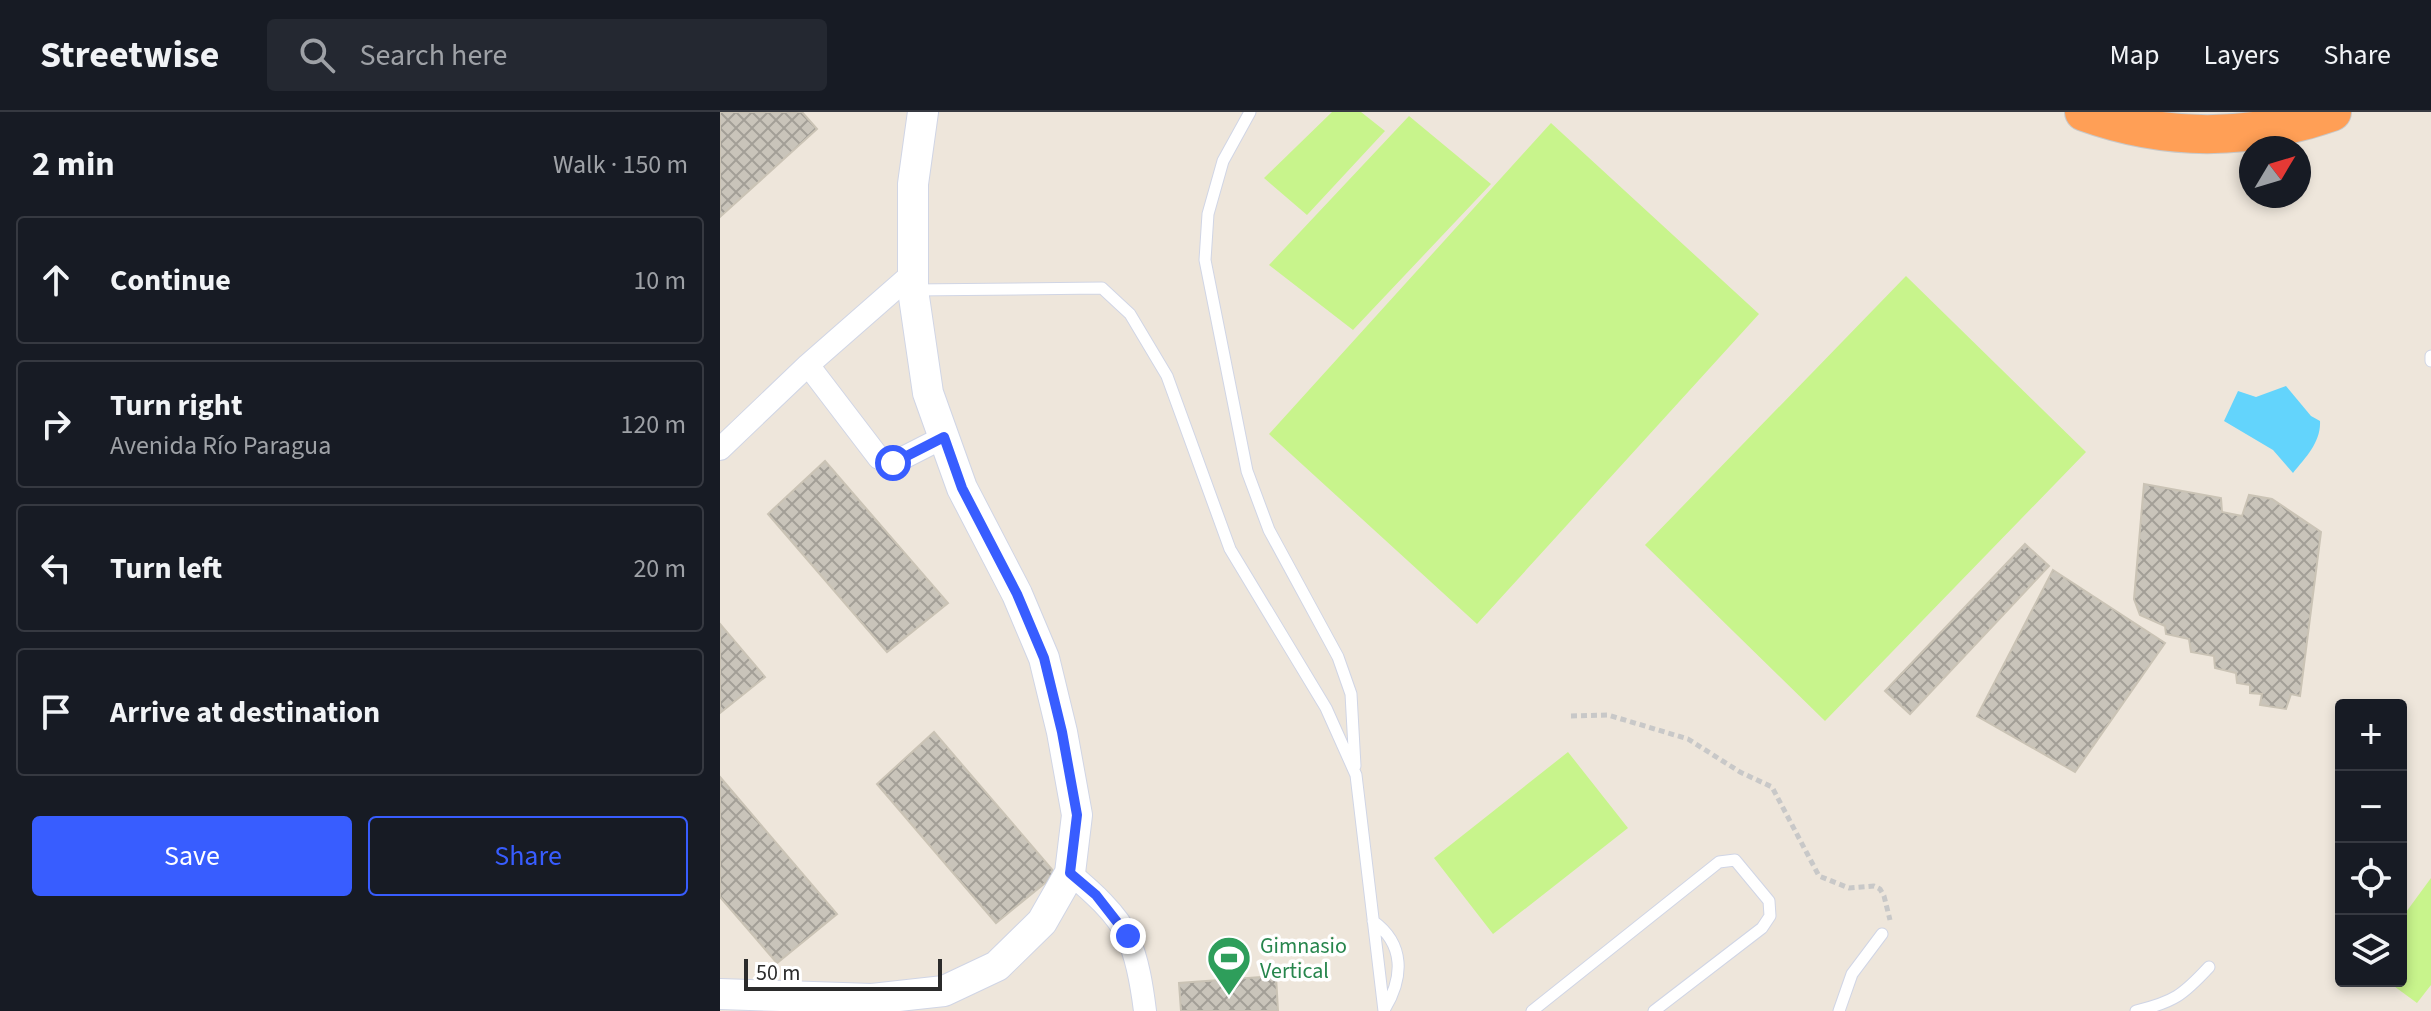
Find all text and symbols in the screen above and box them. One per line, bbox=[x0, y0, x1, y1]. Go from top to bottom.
search box bbox=[267, 19, 827, 91]
text: Streetwise bbox=[40, 28, 219, 82]
icon: search bbox=[295, 33, 339, 77]
text: Search here bbox=[359, 34, 507, 77]
text: Map bbox=[2109, 35, 2159, 75]
text: Layers bbox=[2203, 35, 2279, 75]
text: Share bbox=[2323, 35, 2391, 75]
north arrow bbox=[2239, 136, 2311, 208]
text: 2 min bbox=[32, 140, 115, 189]
text: Walk · 150 m bbox=[553, 146, 688, 183]
icon: ahead bbox=[34, 258, 78, 302]
text: Continue bbox=[110, 259, 231, 302]
text: 10 m bbox=[633, 262, 686, 299]
text: Turn right bbox=[110, 384, 242, 427]
icon: right bbox=[34, 402, 78, 446]
text: 120 m bbox=[620, 406, 686, 443]
text: Avenida Río Paragua bbox=[110, 427, 331, 464]
route start bbox=[875, 445, 911, 481]
icon: left bbox=[34, 546, 78, 590]
text: Turn left bbox=[110, 547, 222, 590]
text: 20 m bbox=[633, 550, 686, 587]
icon: arrive bbox=[34, 690, 78, 734]
text: Arrive at destination bbox=[110, 691, 380, 734]
map controls bbox=[2335, 699, 2407, 987]
button: + bbox=[2335, 699, 2407, 771]
button: − bbox=[2335, 771, 2407, 843]
button: Save bbox=[32, 816, 352, 896]
button: Share bbox=[368, 816, 688, 896]
button: locate bbox=[2335, 843, 2407, 915]
button: layers bbox=[2335, 915, 2407, 987]
route end bbox=[1110, 918, 1146, 954]
place label: Gimnasio Vertical bbox=[1260, 930, 1347, 987]
sports icon: Gimnasio Vertical bbox=[1205, 934, 1253, 997]
scale bar bbox=[744, 955, 942, 991]
text: 50 m bbox=[756, 957, 801, 989]

